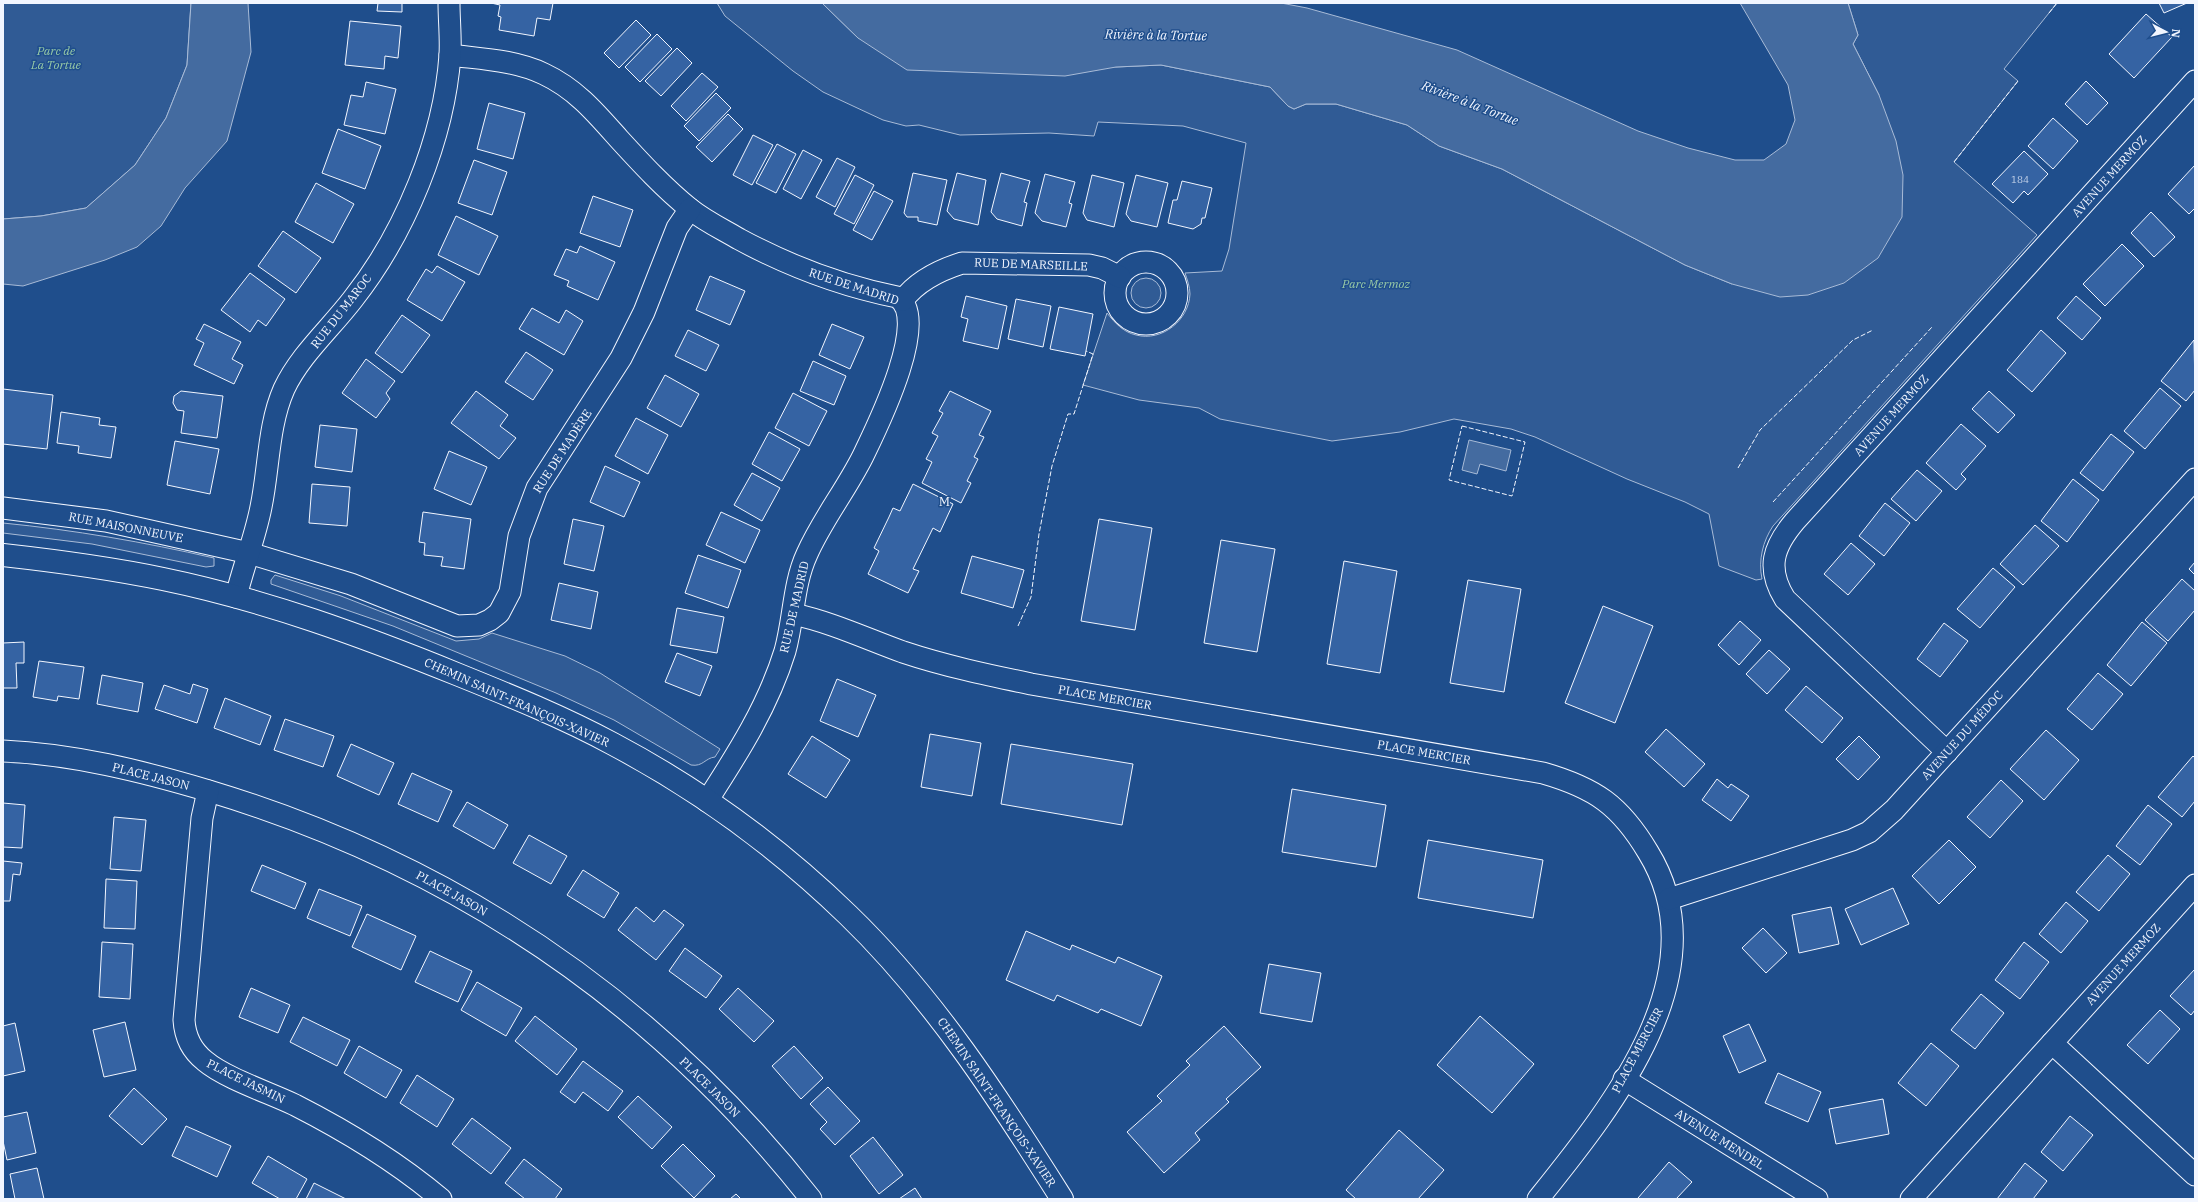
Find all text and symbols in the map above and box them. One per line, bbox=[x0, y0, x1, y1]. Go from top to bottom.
north arrow bbox=[2146, 12, 2186, 52]
water label: Rivière à la Tortue bbox=[1104, 26, 1207, 44]
text: N bbox=[2168, 28, 2183, 39]
park label: Parc de La Tortue bbox=[30, 43, 82, 72]
water label: Rivière à la Tortue bbox=[1418, 76, 1521, 129]
street label: AVENUE MERMOZ bbox=[2068, 132, 2150, 220]
house number: 184 bbox=[2011, 173, 2029, 186]
street label: RUE DE MARSEILLE bbox=[974, 255, 1088, 273]
street label: RUE DE MADRID bbox=[807, 264, 901, 308]
street label: RUE DU MAROC bbox=[307, 271, 375, 351]
park label: Parc Mermoz bbox=[1341, 276, 1410, 291]
street label: AVENUE MERMOZ bbox=[1850, 371, 1932, 459]
street label: RUE DE MADÈRE bbox=[529, 406, 595, 496]
district label: M bbox=[939, 493, 951, 510]
street label: RUE MAISONNEUVE bbox=[67, 509, 185, 545]
street label: RUE DE MADRID bbox=[776, 560, 812, 654]
street label: CHEMIN SAINT-FRANÇOIS-XAVIER bbox=[422, 654, 612, 750]
street label: PLACE MERCIER bbox=[1057, 681, 1153, 713]
street label: AVENUE DU MÉDOC bbox=[1918, 687, 2006, 783]
street label: PLACE MERCIER bbox=[1376, 736, 1472, 768]
street label: PLACE JASON bbox=[111, 759, 191, 793]
street label: PLACE JASON bbox=[414, 867, 490, 919]
street label: AVENUE MERMOZ bbox=[2082, 920, 2164, 1008]
street label: PLACE MERCIER bbox=[1608, 1005, 1666, 1095]
street label: CHEMIN SAINT-FRANÇOIS-XAVIER bbox=[935, 1014, 1059, 1190]
street label: PLACE JASON bbox=[677, 1054, 743, 1120]
street label: PLACE JASMIN bbox=[204, 1056, 288, 1106]
street label: AVENUE MENDEL bbox=[1672, 1105, 1768, 1173]

